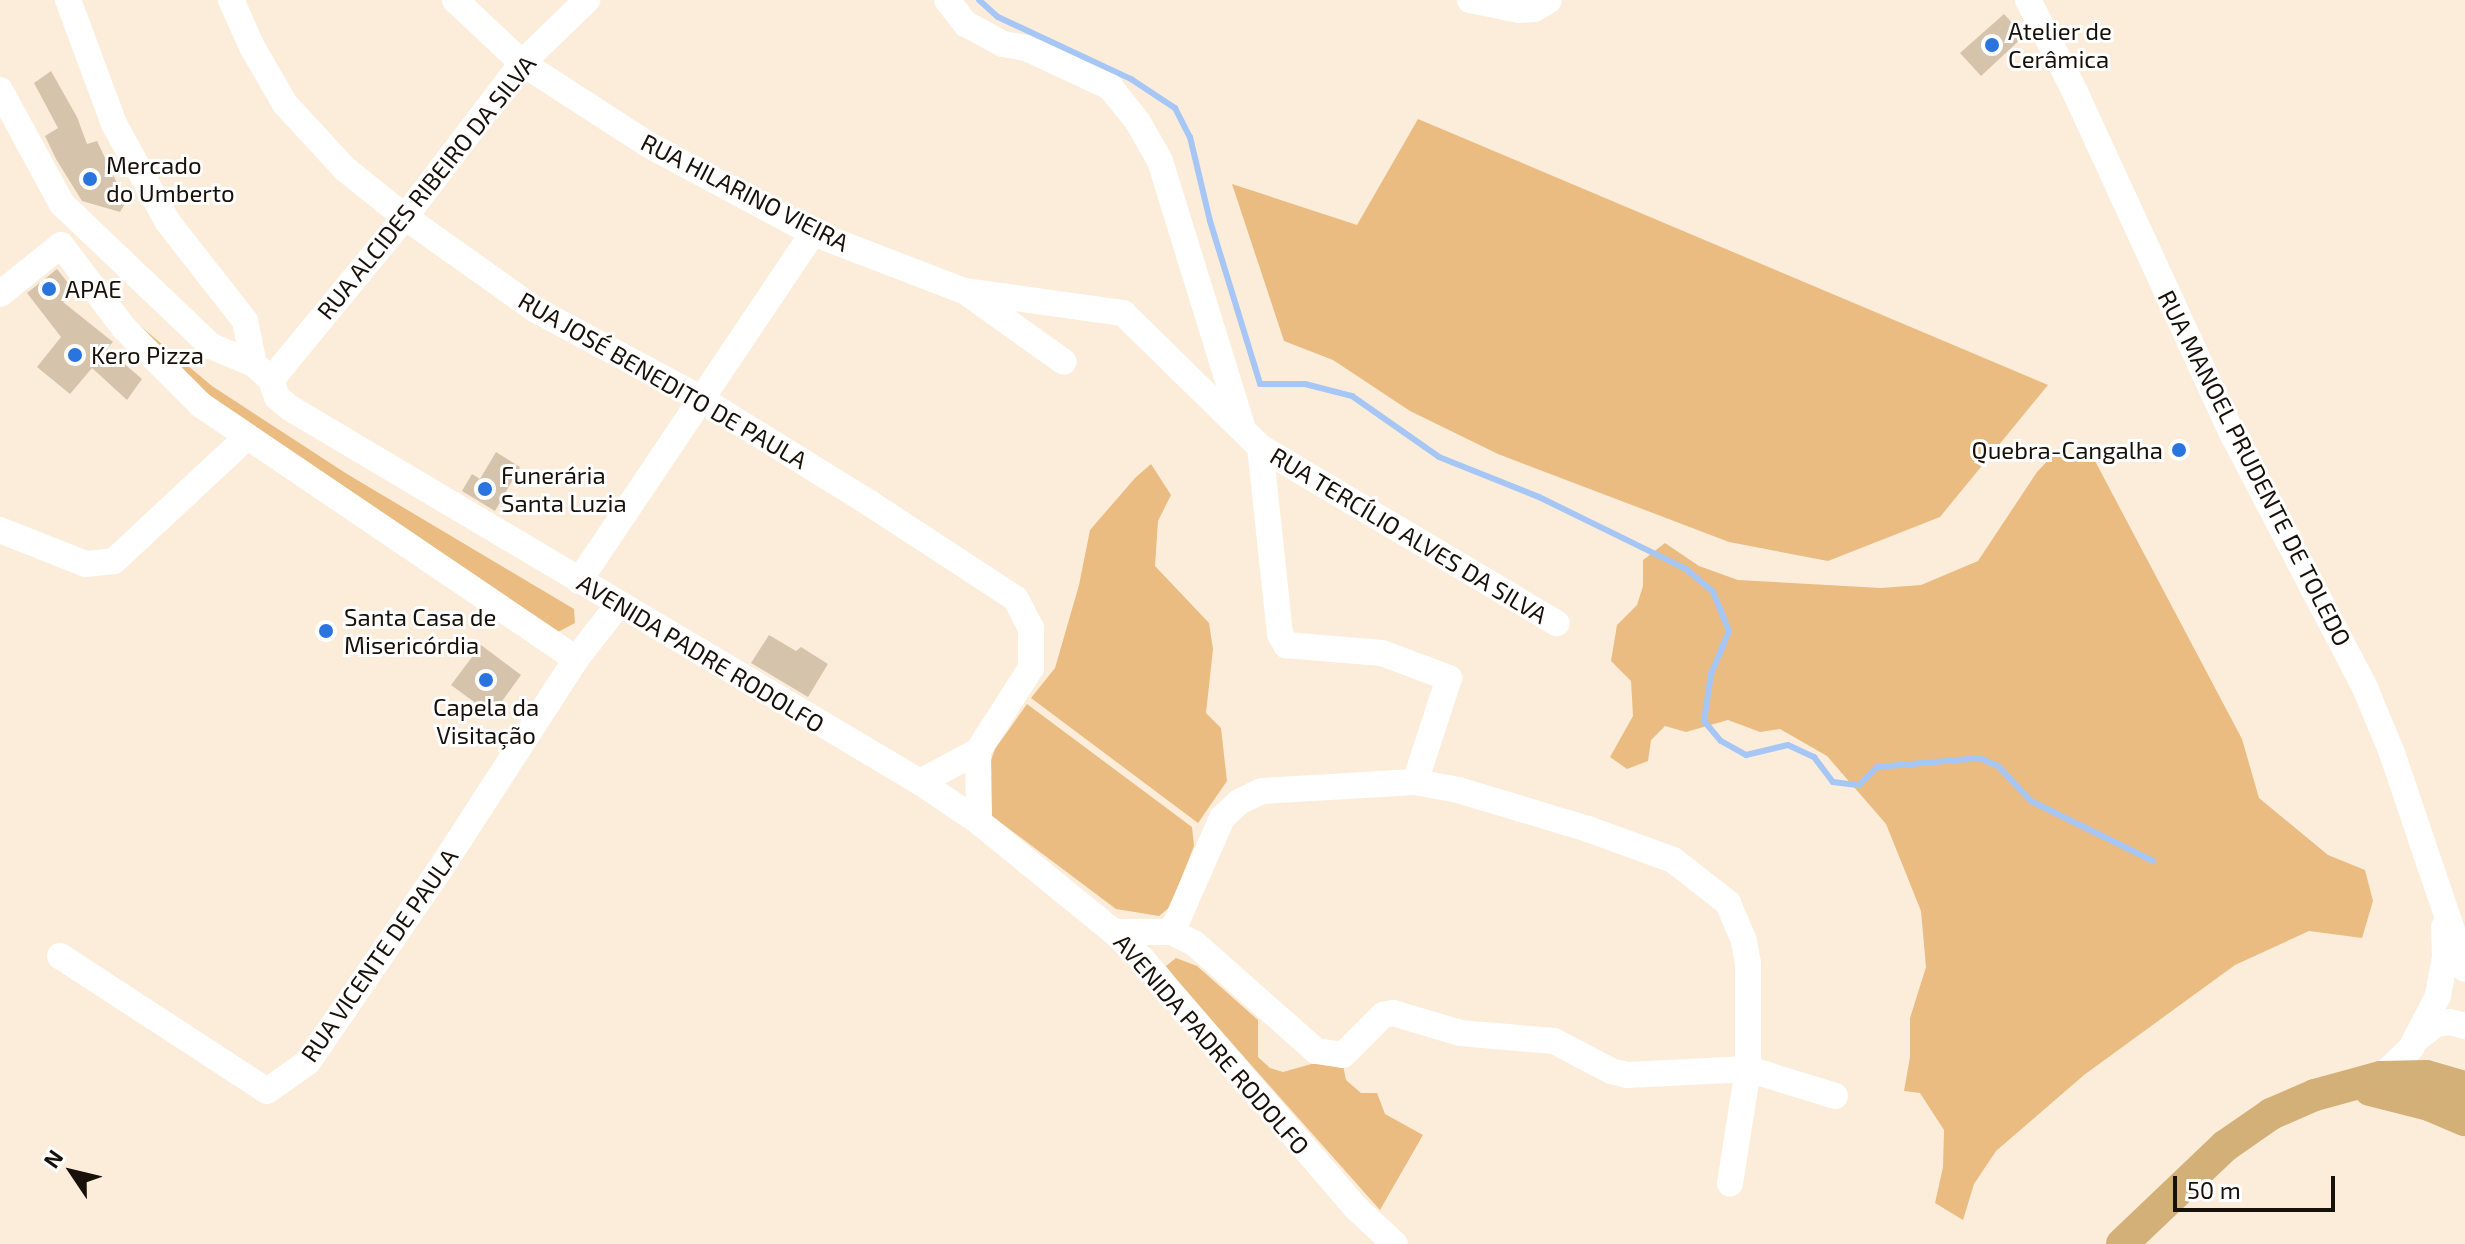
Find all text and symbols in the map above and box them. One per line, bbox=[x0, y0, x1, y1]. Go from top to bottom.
place label: Atelier de Cerâmica bbox=[2008, 17, 2112, 73]
marker: Atelier de Cerâmica bbox=[1983, 36, 2001, 54]
street label: RUA ALCIDES RIBEIRO DA SILVA bbox=[310, 49, 542, 325]
street label: RUA HILARINO VIEIRA bbox=[636, 127, 854, 257]
place label: Mercado do Umberto bbox=[106, 151, 235, 207]
marker: Mercado do Umberto bbox=[81, 170, 99, 188]
place label: APAE bbox=[65, 275, 122, 303]
marker: APAE bbox=[40, 280, 58, 298]
street label: RUA JOSÉ BENEDITO DE PAULA bbox=[513, 285, 813, 475]
street label: RUA MANOEL PRUDENTE DE TOLEDO bbox=[2152, 285, 2358, 651]
place label: Kero Pizza bbox=[91, 341, 204, 369]
marker: Kero Pizza bbox=[66, 346, 84, 364]
place label: Quebra-Cangalha bbox=[1972, 436, 2163, 464]
street label: RUA TERCÍLIO ALVES DA SILVA bbox=[1264, 440, 1554, 630]
marker: Quebra-Cangalha bbox=[2170, 441, 2188, 459]
place label: Funerária Santa Luzia bbox=[501, 461, 627, 517]
marker: Funerária Santa Luzia bbox=[476, 480, 494, 498]
street label: AVENIDA PADRE RODOLFO bbox=[572, 568, 830, 738]
place label: Santa Casa de Misericórdia bbox=[344, 603, 496, 659]
marker: Santa Casa de Misericórdia bbox=[315, 620, 337, 642]
marker: Capela da Visitação bbox=[477, 671, 495, 689]
place label: Capela da Visitação bbox=[433, 693, 539, 749]
street label: RUA VICENTE DE PAULA bbox=[294, 842, 464, 1068]
street label: AVENIDA PADRE RODOLFO bbox=[1108, 928, 1316, 1160]
north arrow bbox=[32, 1132, 112, 1212]
text: N bbox=[37, 1144, 68, 1172]
scale bar bbox=[2177, 1160, 2339, 1210]
text: 50 m bbox=[2187, 1175, 2241, 1204]

